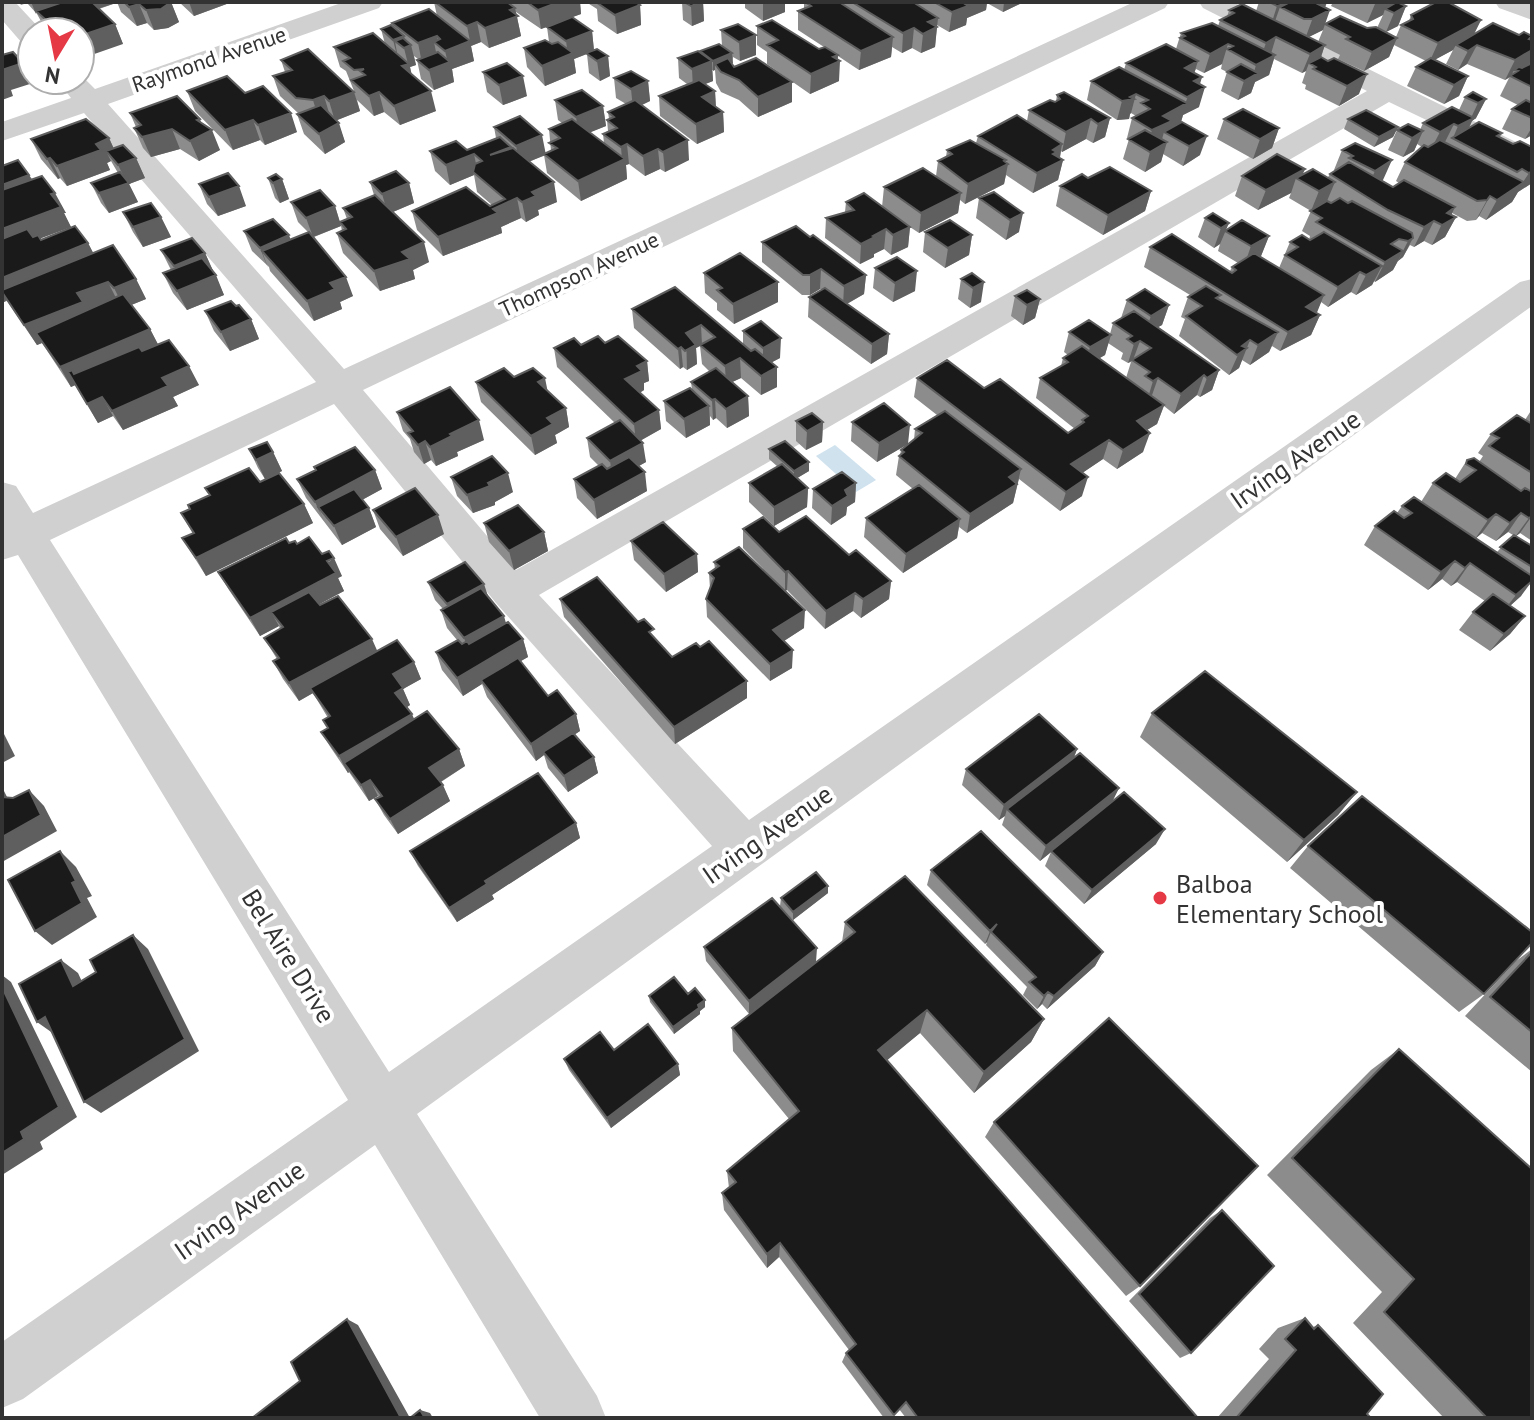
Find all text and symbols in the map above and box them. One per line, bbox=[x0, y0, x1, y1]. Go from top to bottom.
north arrow bbox=[16, 16, 96, 96]
street label: Raymond Avenue bbox=[128, 19, 290, 99]
text: N bbox=[43, 61, 62, 91]
street label: Thompson Avenue bbox=[495, 225, 663, 323]
street label: Irving Avenue bbox=[1224, 402, 1366, 516]
street label: Irving Avenue bbox=[696, 777, 838, 891]
place label: Balboa Elementary School bbox=[1176, 867, 1384, 930]
street label: Bel Aire Drive bbox=[235, 883, 343, 1029]
marker: Balboa Elementary School bbox=[1151, 889, 1169, 907]
street label: Irving Avenue bbox=[168, 1153, 310, 1267]

